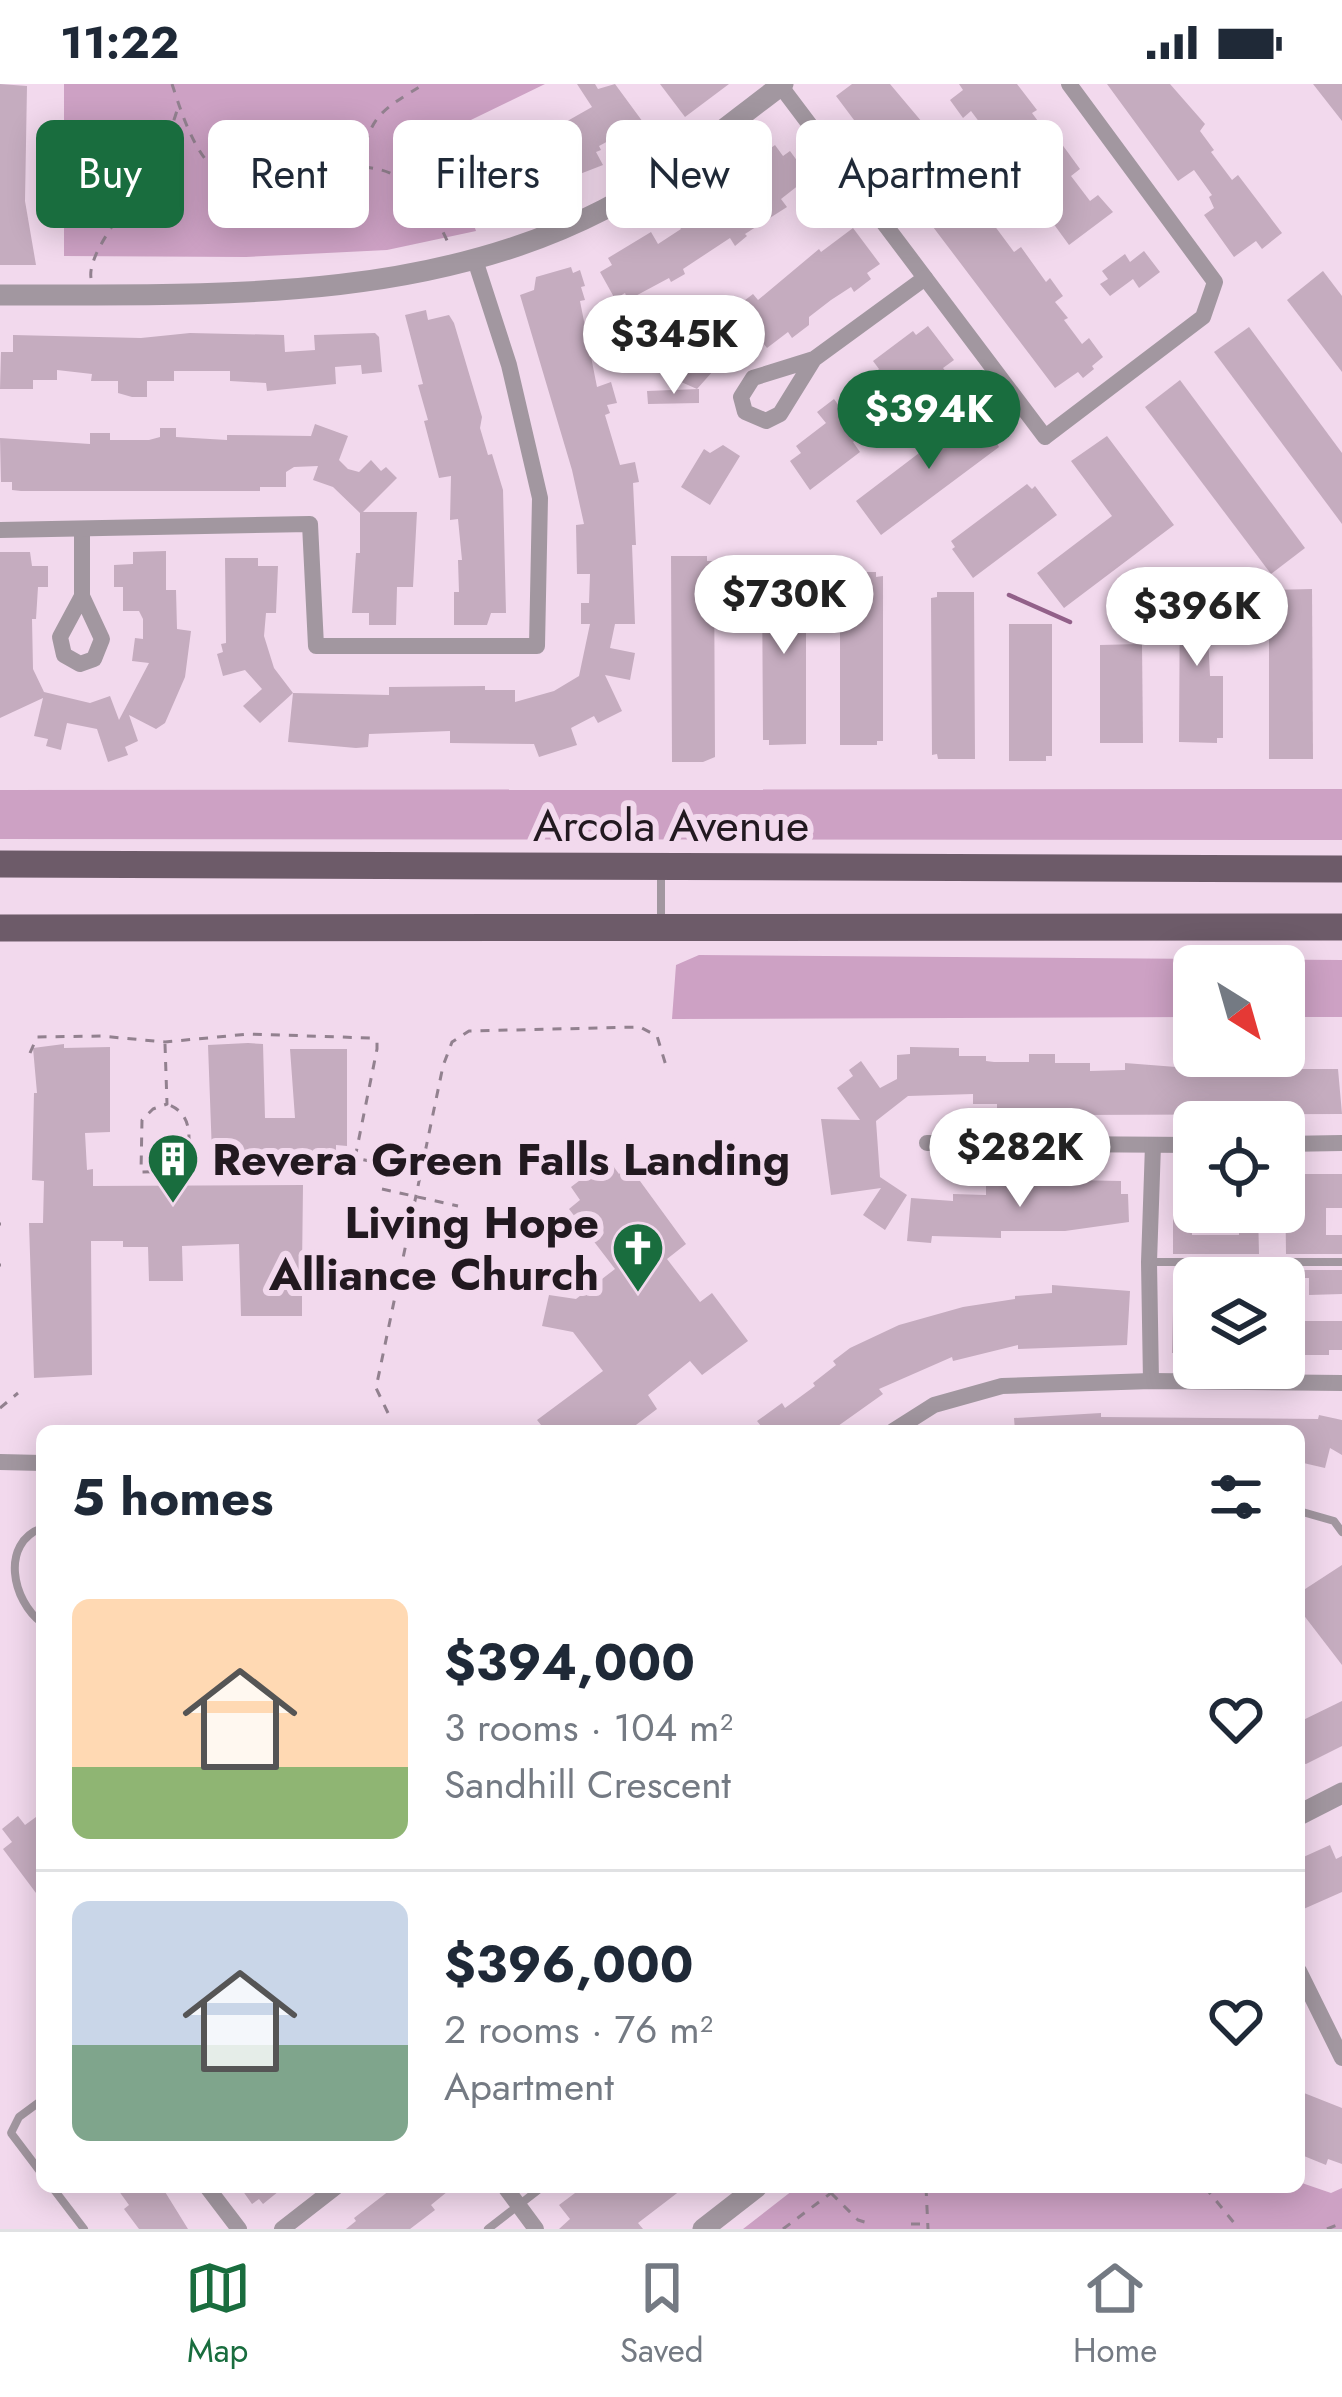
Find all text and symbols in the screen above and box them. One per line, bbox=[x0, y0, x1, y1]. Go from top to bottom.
text: 11:22 bbox=[60, 10, 179, 75]
chip: Buy bbox=[36, 120, 184, 228]
chip: Rent bbox=[208, 120, 369, 228]
chip: Filters bbox=[393, 120, 582, 228]
chip: New bbox=[606, 120, 772, 228]
chip: Apartment bbox=[796, 120, 1063, 228]
pin: $345K bbox=[590, 295, 758, 397]
text: $345K bbox=[610, 305, 738, 362]
pin: $394K bbox=[845, 370, 1013, 472]
text: $394K bbox=[864, 380, 994, 437]
pin: $730K bbox=[700, 555, 868, 657]
text: $730K bbox=[721, 565, 847, 622]
pin: $396K bbox=[1113, 567, 1281, 669]
text: $396K bbox=[1133, 577, 1261, 634]
street label: Arcola Avenue bbox=[533, 793, 809, 858]
north arrow bbox=[1173, 945, 1305, 1077]
map controls bbox=[1173, 945, 1305, 1389]
button: locate bbox=[1173, 1101, 1305, 1233]
pin: $282K bbox=[936, 1108, 1104, 1210]
text: $282K bbox=[956, 1118, 1084, 1175]
place label: Revera Green Falls Landing bbox=[212, 1127, 790, 1192]
building icon: Revera Green Falls Landing bbox=[145, 1131, 201, 1205]
place label: Living Hope Alliance Church bbox=[268, 1190, 599, 1307]
church icon: Living Hope Alliance Church bbox=[610, 1220, 666, 1294]
button: layers bbox=[1173, 1257, 1305, 1389]
text: 5 homes bbox=[72, 1460, 274, 1534]
icon: filters bbox=[1203, 1464, 1269, 1530]
text: $394,000 bbox=[444, 1625, 695, 1699]
icon: home bbox=[168, 1647, 312, 1791]
icon: heart bbox=[1203, 1686, 1269, 1752]
text: 3 rooms · 104 m² bbox=[444, 1699, 733, 1756]
text: Sandhill Crescent bbox=[444, 1756, 731, 1813]
text: $396,000 bbox=[444, 1927, 693, 2001]
icon: home bbox=[168, 1949, 312, 2093]
icon: heart bbox=[1203, 1988, 1269, 2054]
text: 2 rooms · 76 m² bbox=[444, 2001, 713, 2058]
text: Apartment bbox=[444, 2058, 614, 2115]
tab: Map bbox=[185, 2255, 251, 2374]
tab: Saved bbox=[620, 2255, 704, 2374]
tab: Home bbox=[1073, 2255, 1157, 2374]

